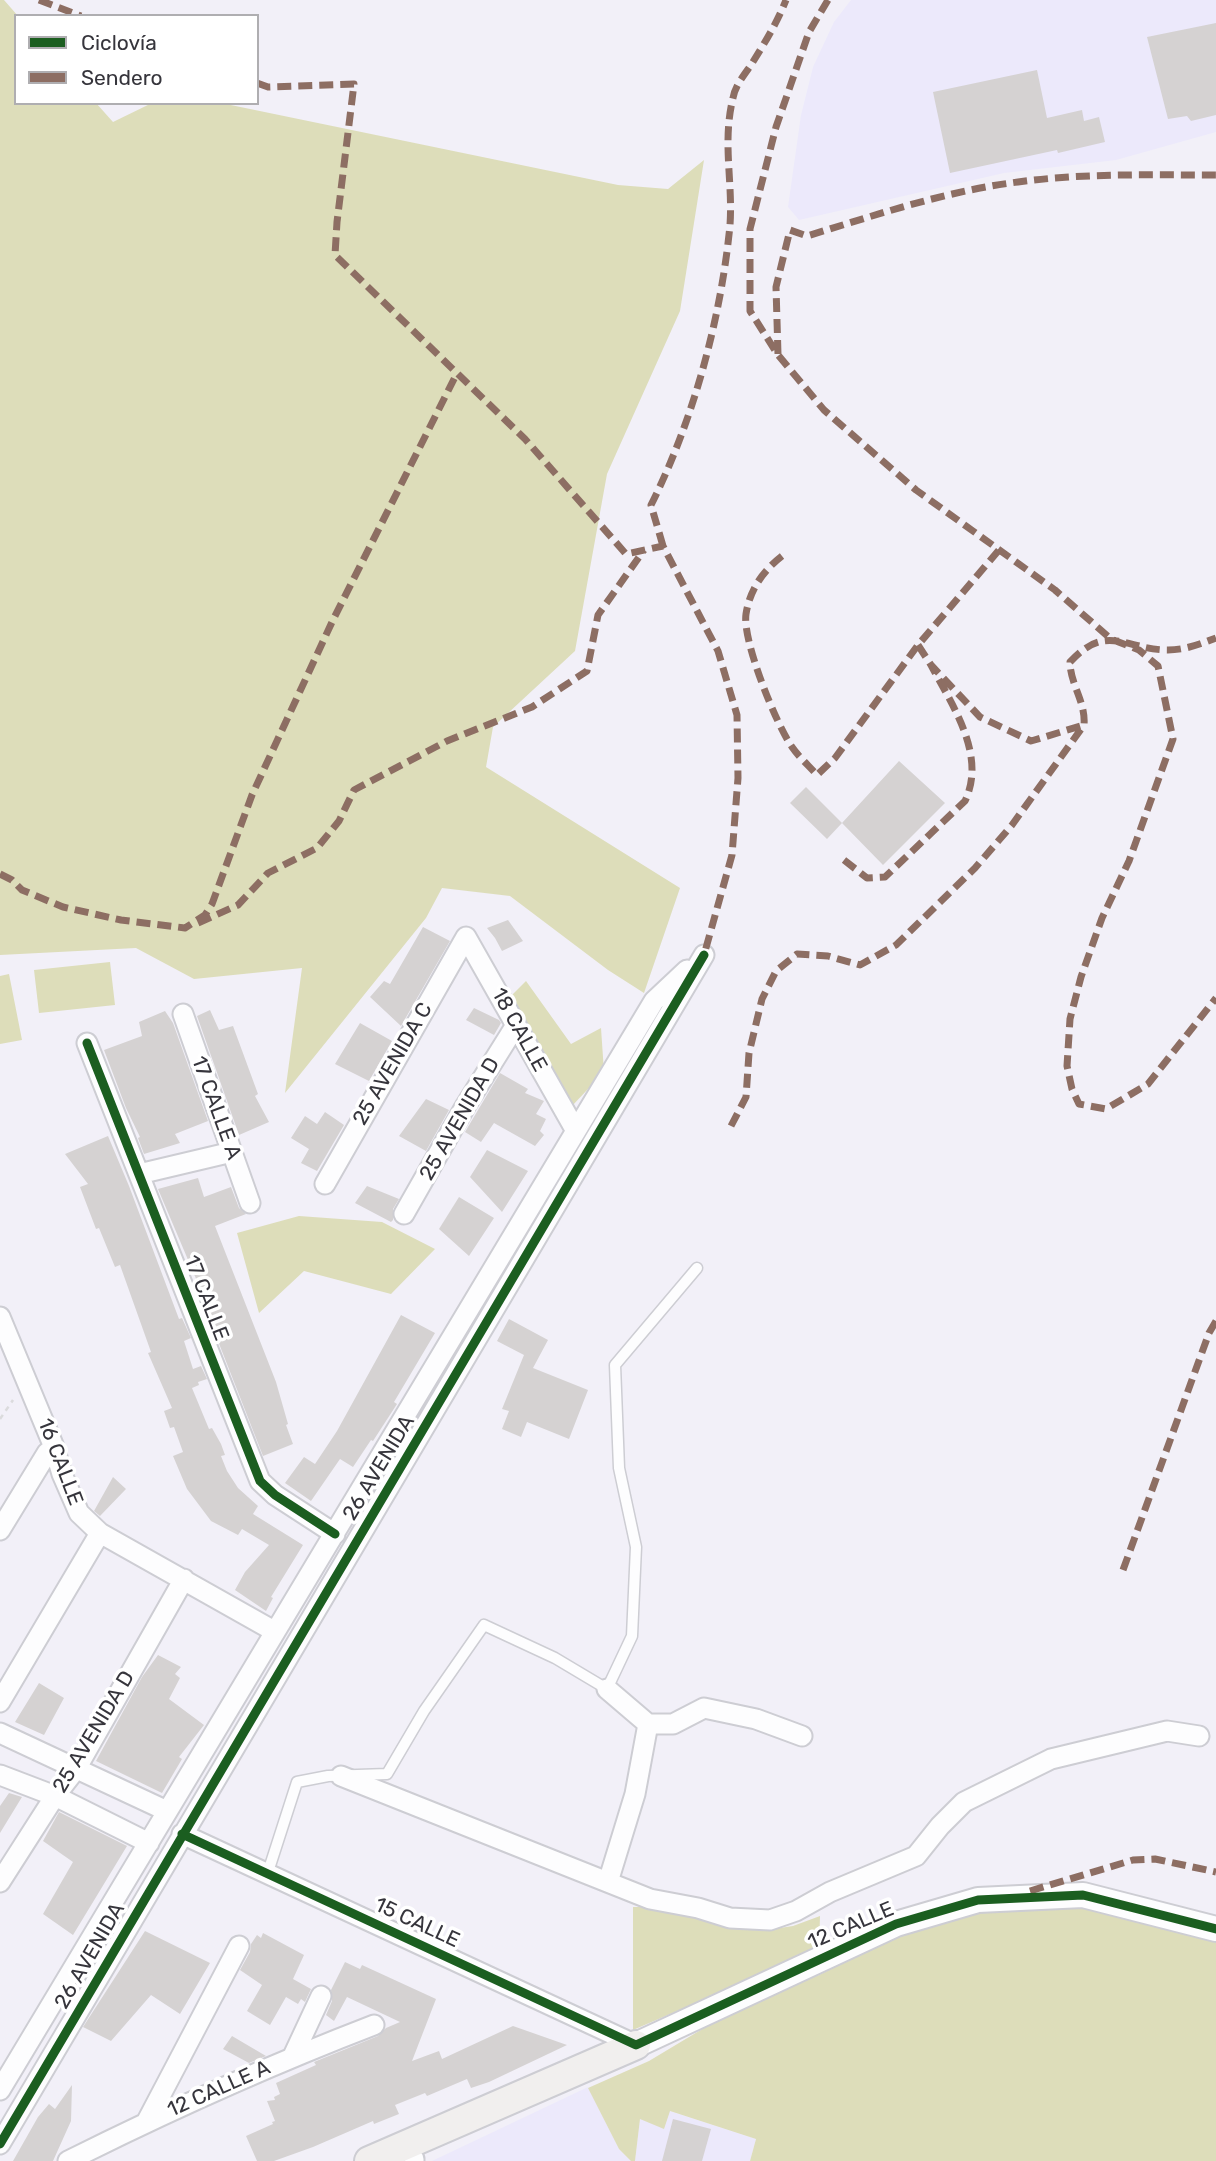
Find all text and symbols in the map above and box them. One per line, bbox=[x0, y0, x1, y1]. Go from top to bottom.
legend bbox=[14, 14, 259, 105]
text: Ciclovía bbox=[81, 30, 157, 55]
text: Sendero bbox=[81, 65, 163, 90]
street label: 18 CALLE bbox=[486, 984, 552, 1076]
street label: 25 AVENIDA C bbox=[348, 998, 438, 1130]
street label: 17 CALLE A bbox=[186, 1053, 246, 1163]
street label: 25 AVENIDA D bbox=[415, 1053, 505, 1185]
street label: 17 CALLE bbox=[178, 1252, 234, 1344]
street label: 26 AVENIDA bbox=[338, 1411, 420, 1525]
street label: 16 CALLE bbox=[32, 1415, 88, 1509]
street label: 25 AVENIDA D bbox=[48, 1666, 140, 1798]
street label: 15 CALLE bbox=[370, 1892, 464, 1954]
street label: 12 CALLE bbox=[804, 1897, 898, 1955]
street label: 26 AVENIDA bbox=[50, 1898, 130, 2014]
street label: 12 CALLE A bbox=[164, 2055, 274, 2123]

